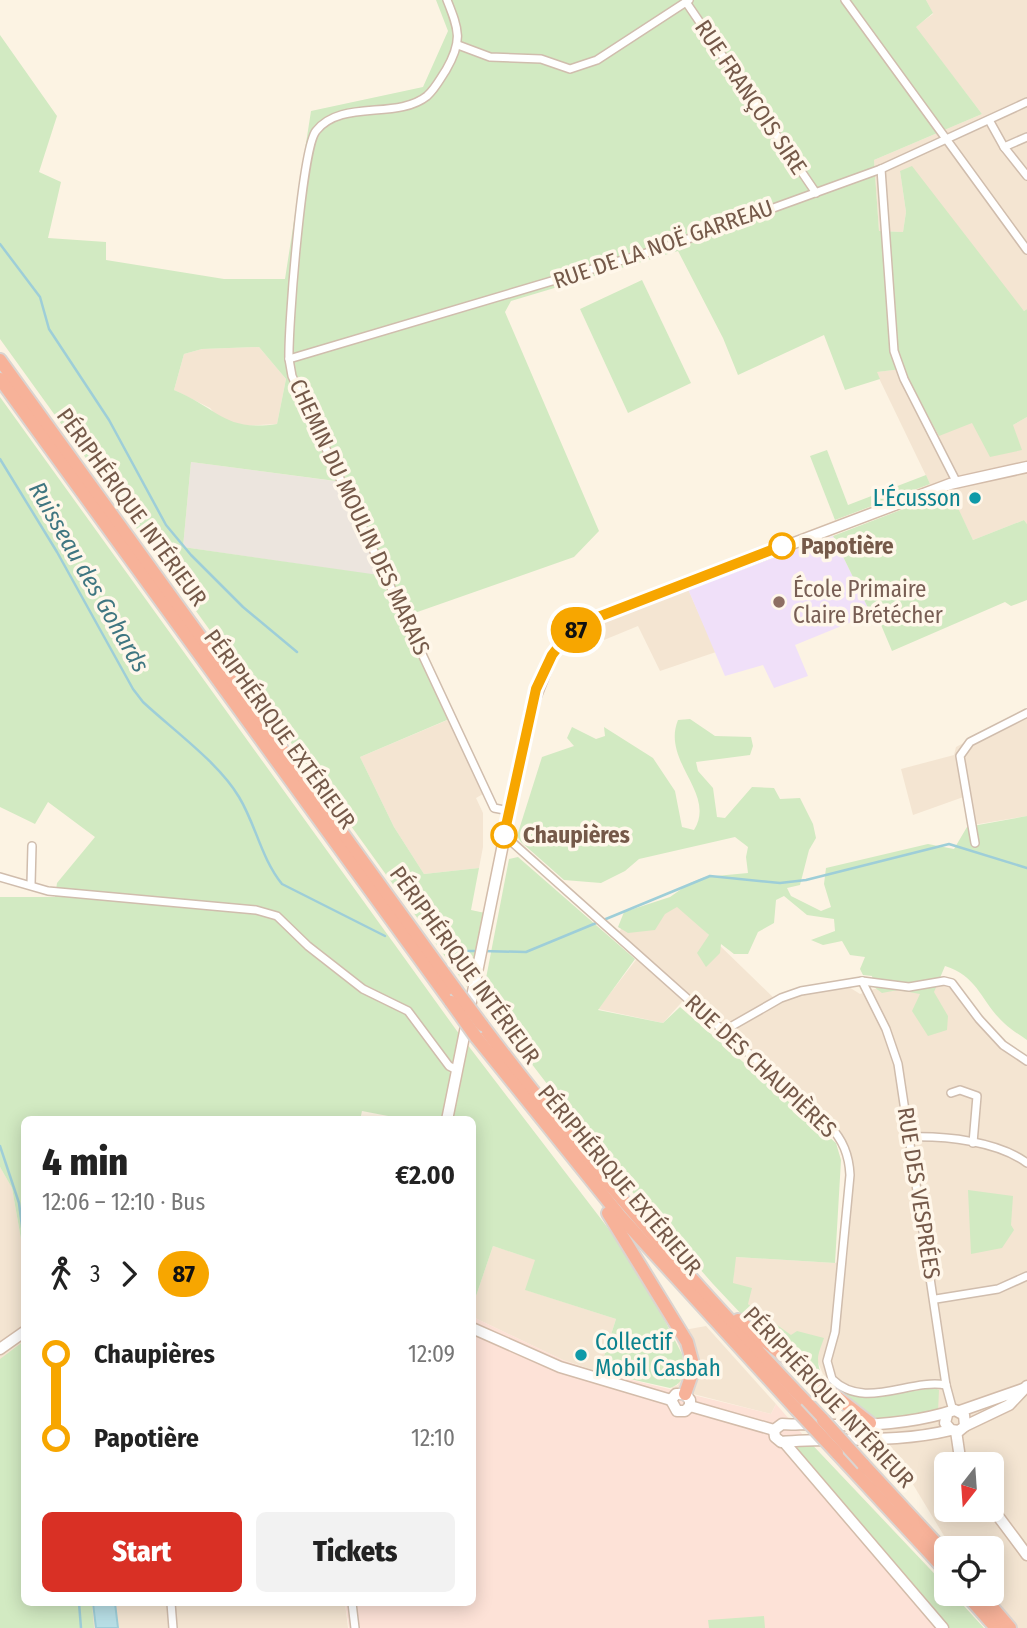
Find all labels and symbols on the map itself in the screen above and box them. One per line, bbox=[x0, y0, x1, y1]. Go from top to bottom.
street label: RUE FRANÇOIS SIRE bbox=[689, 15, 813, 179]
street label: RUE DE LA NOË GARREAU bbox=[549, 193, 777, 295]
street label: CHEMIN DU MOULIN DES MARAIS bbox=[284, 375, 436, 659]
street label: PÉRIPHÉRIQUE INTÉRIEUR bbox=[51, 402, 214, 612]
water label: Ruisseau des Gohards bbox=[23, 477, 155, 677]
place label: L'Écusson bbox=[873, 483, 961, 512]
marker: L'Écusson bbox=[967, 490, 983, 506]
place label: Papotière bbox=[801, 532, 894, 560]
marker: Papotière bbox=[769, 533, 795, 559]
place label: École Primaire Claire Brétécher bbox=[793, 574, 943, 629]
marker: École Primaire Claire Brétécher bbox=[771, 594, 787, 610]
line badge: 87 bbox=[544, 607, 608, 653]
street label: PÉRIPHÉRIQUE EXTÉRIEUR bbox=[198, 623, 363, 835]
place label: Chaupières bbox=[523, 821, 630, 849]
marker: Chaupières bbox=[491, 822, 517, 848]
street label: PÉRIPHÉRIQUE INTÉRIEUR bbox=[384, 860, 547, 1070]
street label: RUE DES CHAUPIÈRES bbox=[679, 988, 843, 1143]
street label: PÉRIPHÉRIQUE EXTÉRIEUR bbox=[532, 1079, 709, 1281]
street label: RUE DES VESPRÉES bbox=[892, 1105, 947, 1281]
street label: PÉRIPHÉRIQUE INTÉRIEUR bbox=[738, 1300, 921, 1494]
place label: Collectif Mobil Casbah bbox=[595, 1328, 721, 1382]
marker: Collectif Mobil Casbah bbox=[573, 1347, 589, 1363]
north arrow bbox=[934, 1452, 1004, 1522]

